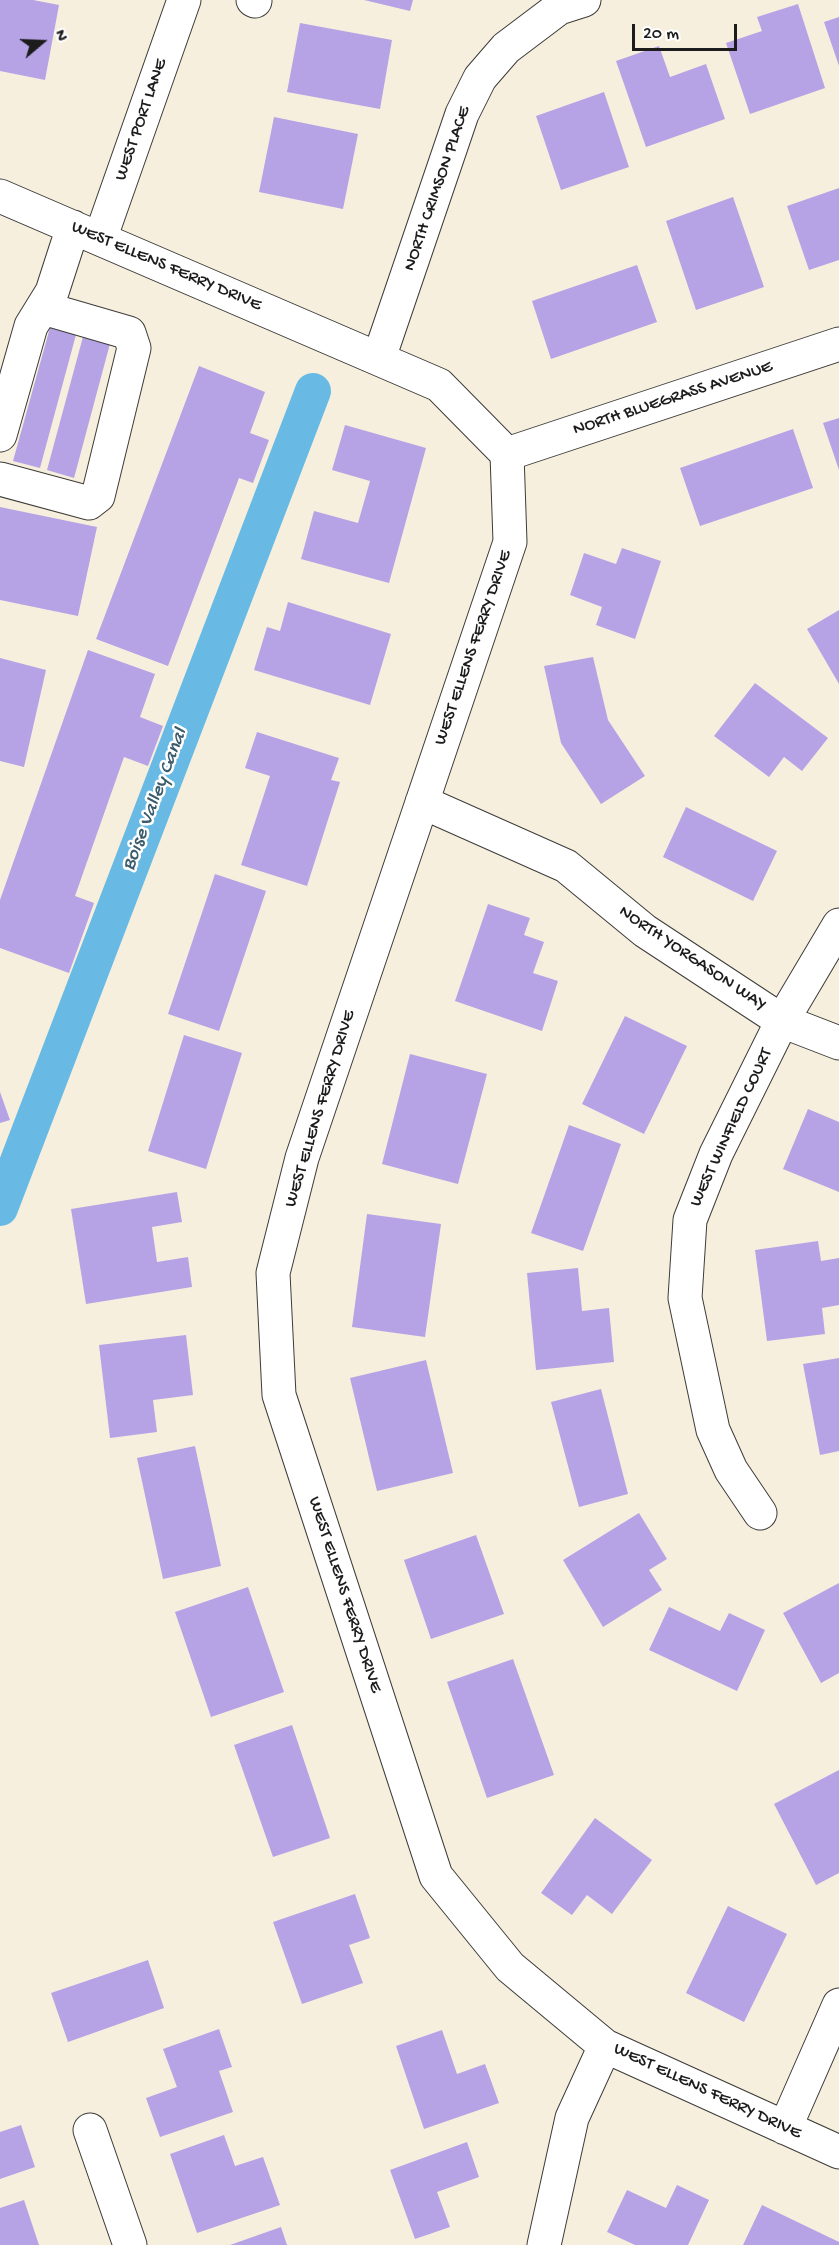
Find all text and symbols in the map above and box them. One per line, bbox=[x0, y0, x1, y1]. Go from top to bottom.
north arrow bbox=[12, 12, 72, 72]
scale bar bbox=[635, 12, 740, 50]
text: 20 m bbox=[643, 24, 679, 45]
text: N bbox=[49, 28, 70, 44]
street label: WEST PORT LANE bbox=[111, 56, 173, 184]
street label: NORTH CRIMSON PLACE bbox=[400, 104, 476, 274]
street label: WEST ELLENS FERRY DRIVE bbox=[68, 217, 264, 317]
street label: NORTH BLUEGRASS AVENUE bbox=[571, 357, 775, 441]
street label: WEST ELLENS FERRY DRIVE bbox=[430, 548, 518, 748]
water label: Boise Valley Canal bbox=[118, 726, 194, 874]
street label: NORTH YORGASON WAY bbox=[614, 902, 770, 1016]
street label: WEST ELLENS FERRY DRIVE bbox=[281, 1008, 361, 1210]
street label: WEST WINFIELD COURT bbox=[686, 1045, 778, 1211]
street label: WEST ELLENS FERRY DRIVE bbox=[302, 1494, 386, 1696]
street label: WEST ELLENS FERRY DRIVE bbox=[610, 2039, 804, 2145]

